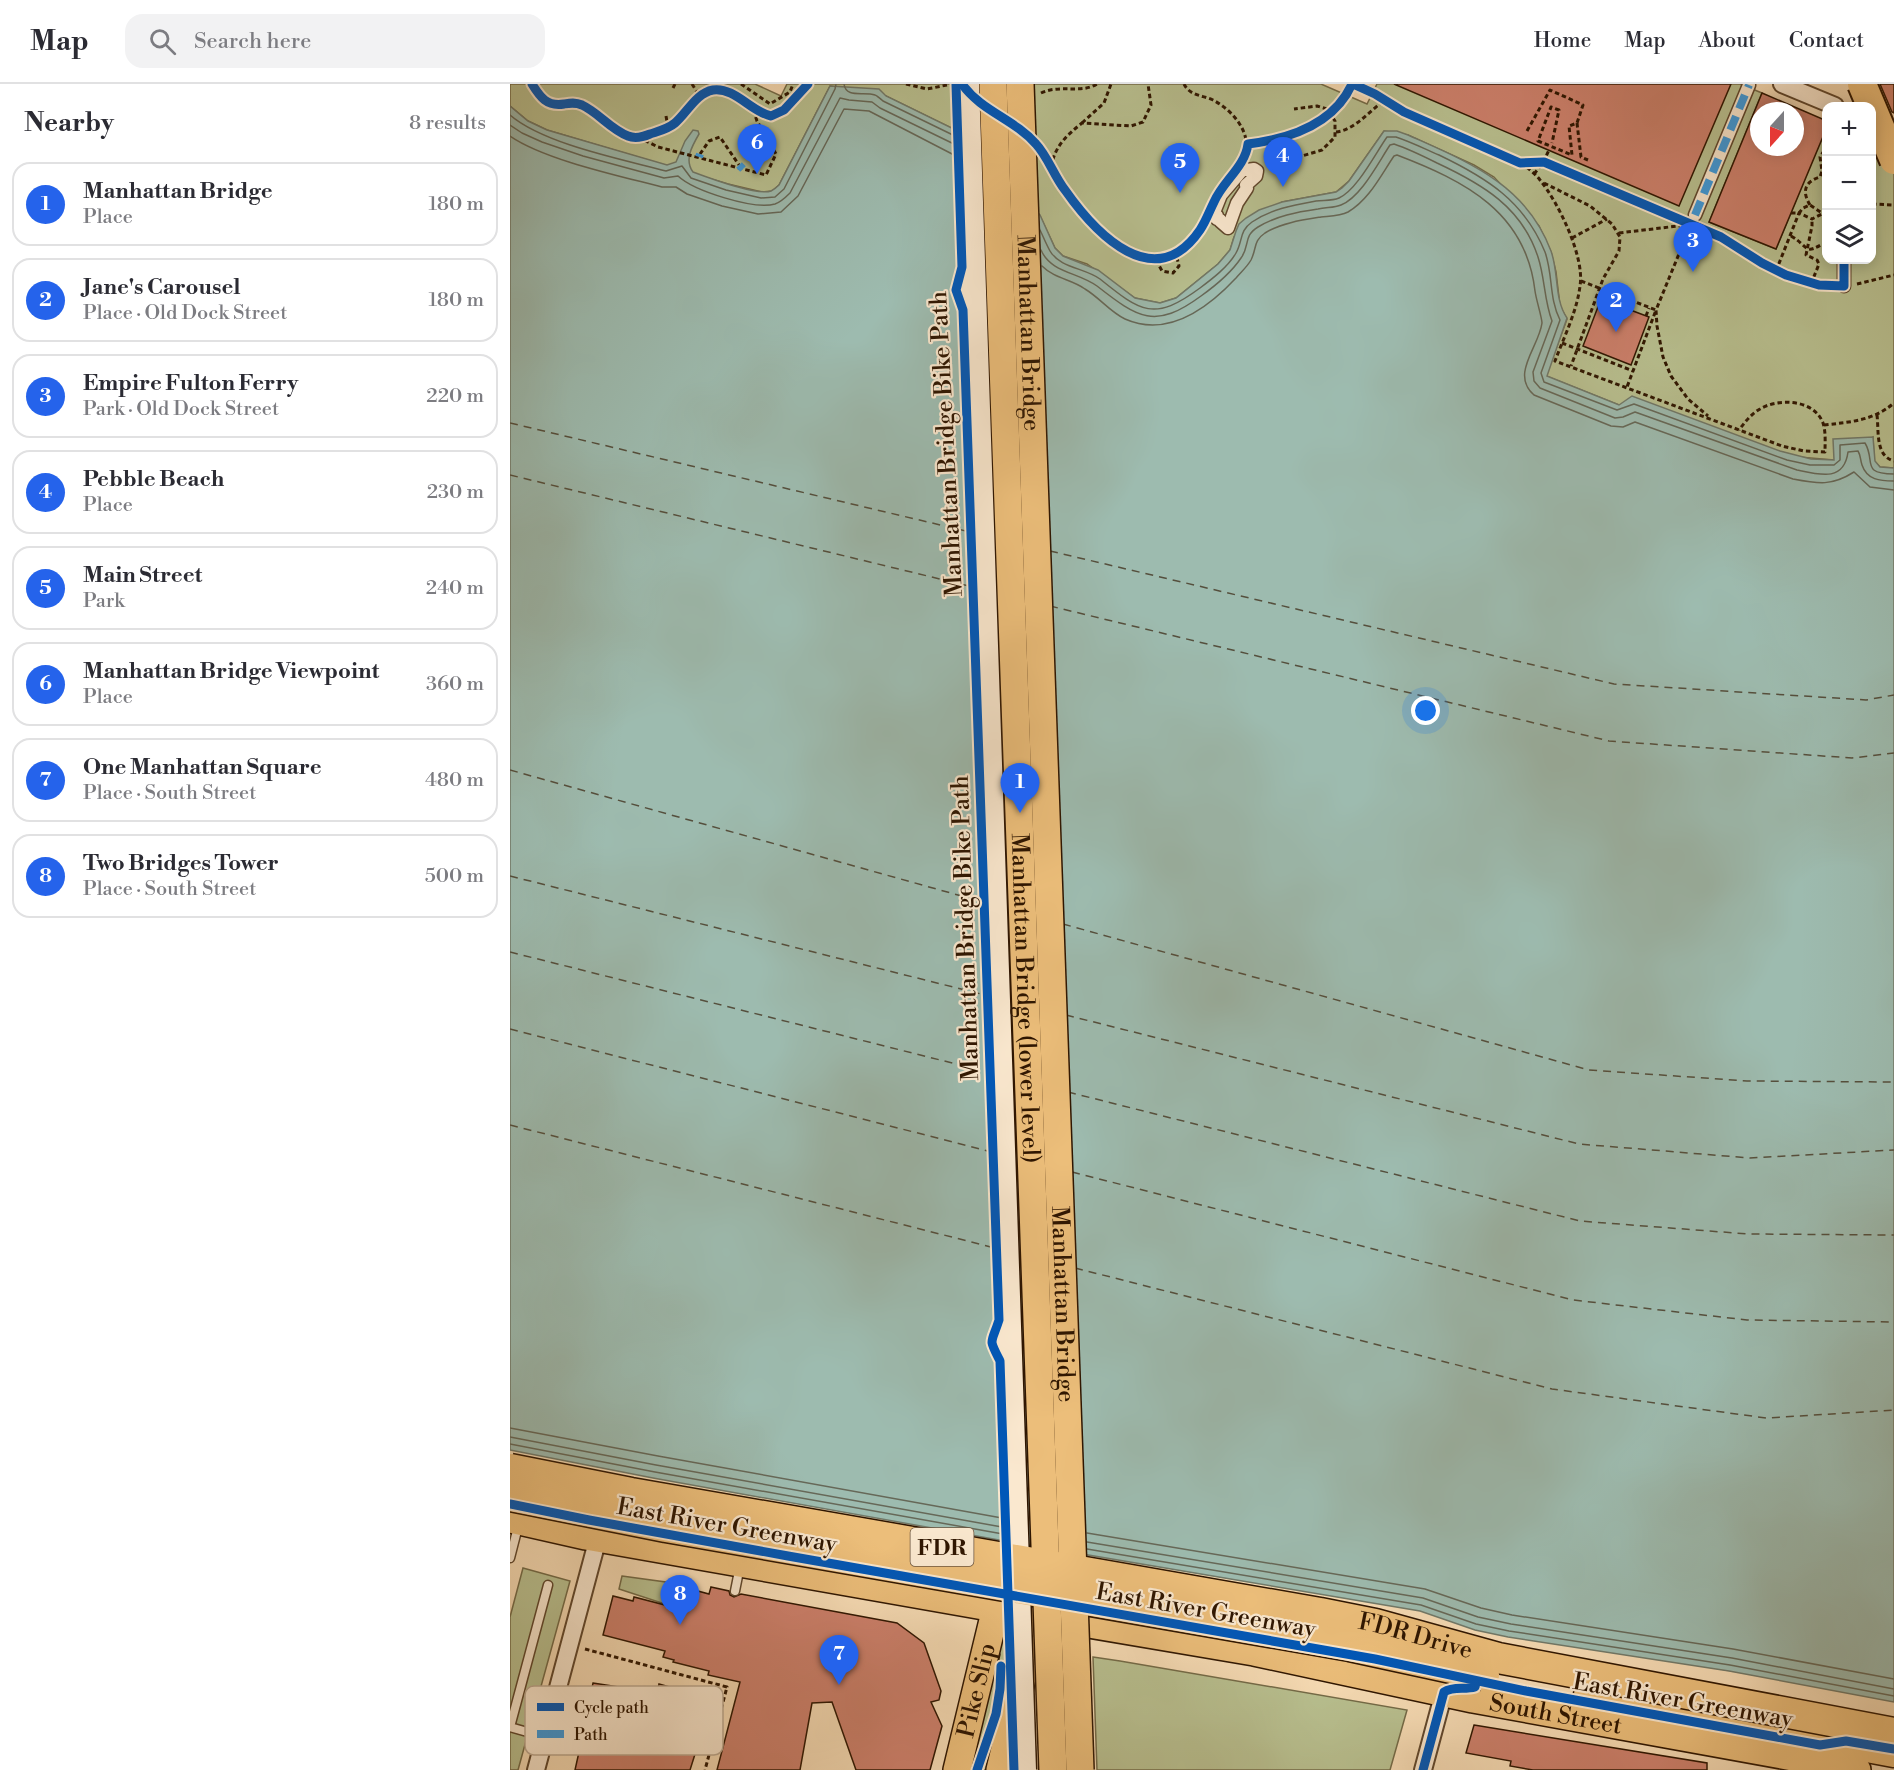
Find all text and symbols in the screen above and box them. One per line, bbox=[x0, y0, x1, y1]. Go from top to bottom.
search box bbox=[125, 14, 545, 68]
text: Map bbox=[30, 24, 89, 59]
icon: search bbox=[146, 25, 179, 58]
text: Search here bbox=[194, 28, 311, 55]
text: Home bbox=[1534, 28, 1591, 54]
text: Map bbox=[1624, 28, 1666, 54]
text: About bbox=[1699, 28, 1756, 54]
text: Contact bbox=[1789, 28, 1864, 54]
north arrow bbox=[1750, 102, 1804, 156]
map controls bbox=[1822, 102, 1876, 264]
button: + bbox=[1822, 102, 1876, 156]
text: Nearby bbox=[24, 107, 114, 139]
text: 8 results bbox=[409, 111, 486, 136]
pin: 6 bbox=[738, 124, 776, 174]
pin: 4 bbox=[1264, 138, 1302, 187]
pin: 5 bbox=[1160, 144, 1200, 193]
button: − bbox=[1822, 156, 1876, 210]
text: Manhattan Bridge bbox=[83, 178, 273, 205]
text: 1 bbox=[41, 192, 50, 217]
text: 180 m bbox=[429, 192, 484, 217]
text: Place bbox=[83, 205, 133, 230]
button: layers bbox=[1822, 210, 1876, 264]
pin: 3 bbox=[1674, 222, 1712, 272]
street label: Manhattan Bridge bbox=[1009, 234, 1046, 432]
text: Jane's Carousel bbox=[83, 274, 240, 301]
pin: 2 bbox=[1596, 282, 1636, 332]
text: 2 bbox=[39, 288, 52, 313]
text: 180 m bbox=[429, 288, 484, 313]
street label: Manhattan Bridge Bike Path bbox=[924, 290, 970, 597]
text: Place · Old Dock Street bbox=[83, 301, 287, 326]
text: Empire Fulton Ferry bbox=[83, 370, 298, 397]
text: 3 bbox=[39, 384, 52, 409]
text: 220 m bbox=[426, 384, 484, 409]
text: Park · Old Dock Street bbox=[83, 397, 279, 422]
text: Pebble Beach bbox=[83, 466, 224, 493]
text: 4 bbox=[39, 480, 52, 505]
text: 230 m bbox=[427, 480, 484, 505]
text: Place bbox=[83, 493, 133, 518]
text: Main Street bbox=[83, 562, 202, 589]
text: 5 bbox=[39, 576, 52, 601]
text: 240 m bbox=[426, 576, 484, 601]
text: Park bbox=[83, 589, 125, 614]
text: Manhattan Bridge Viewpoint bbox=[83, 658, 379, 685]
text: 6 bbox=[39, 672, 52, 697]
text: 360 m bbox=[426, 672, 484, 697]
text: Place bbox=[83, 685, 133, 710]
your location bbox=[1411, 696, 1440, 725]
text: One Manhattan Square bbox=[83, 754, 322, 781]
pin: 1 bbox=[1000, 764, 1040, 813]
text: 7 bbox=[40, 768, 51, 793]
text: 480 m bbox=[425, 768, 484, 793]
street label: Manhattan Bridge Bike Path bbox=[946, 775, 986, 1081]
text: Place · South Street bbox=[83, 781, 256, 806]
street label: Manhattan Bridge (lower level) bbox=[1004, 833, 1045, 1164]
text: Two Bridges Tower bbox=[83, 850, 279, 877]
text: 8 bbox=[39, 864, 52, 889]
text: 500 m bbox=[425, 864, 484, 889]
text: Place · South Street bbox=[83, 877, 256, 902]
street label: Manhattan Bridge bbox=[1044, 1206, 1081, 1403]
street label: East River Greenway bbox=[614, 1492, 840, 1560]
road number: FDR bbox=[910, 1528, 974, 1566]
pin: 8 bbox=[660, 1576, 700, 1625]
street label: East River Greenway bbox=[1093, 1577, 1319, 1645]
street label: FDR Drive bbox=[1356, 1607, 1476, 1666]
pin: 7 bbox=[820, 1636, 858, 1685]
street label: Pike Slip bbox=[951, 1640, 1003, 1741]
street label: East River Greenway bbox=[1570, 1667, 1796, 1735]
legend bbox=[525, 1686, 723, 1755]
street label: South Street bbox=[1487, 1688, 1625, 1742]
text: Cycle path bbox=[574, 1698, 649, 1718]
text: Path bbox=[574, 1725, 608, 1745]

